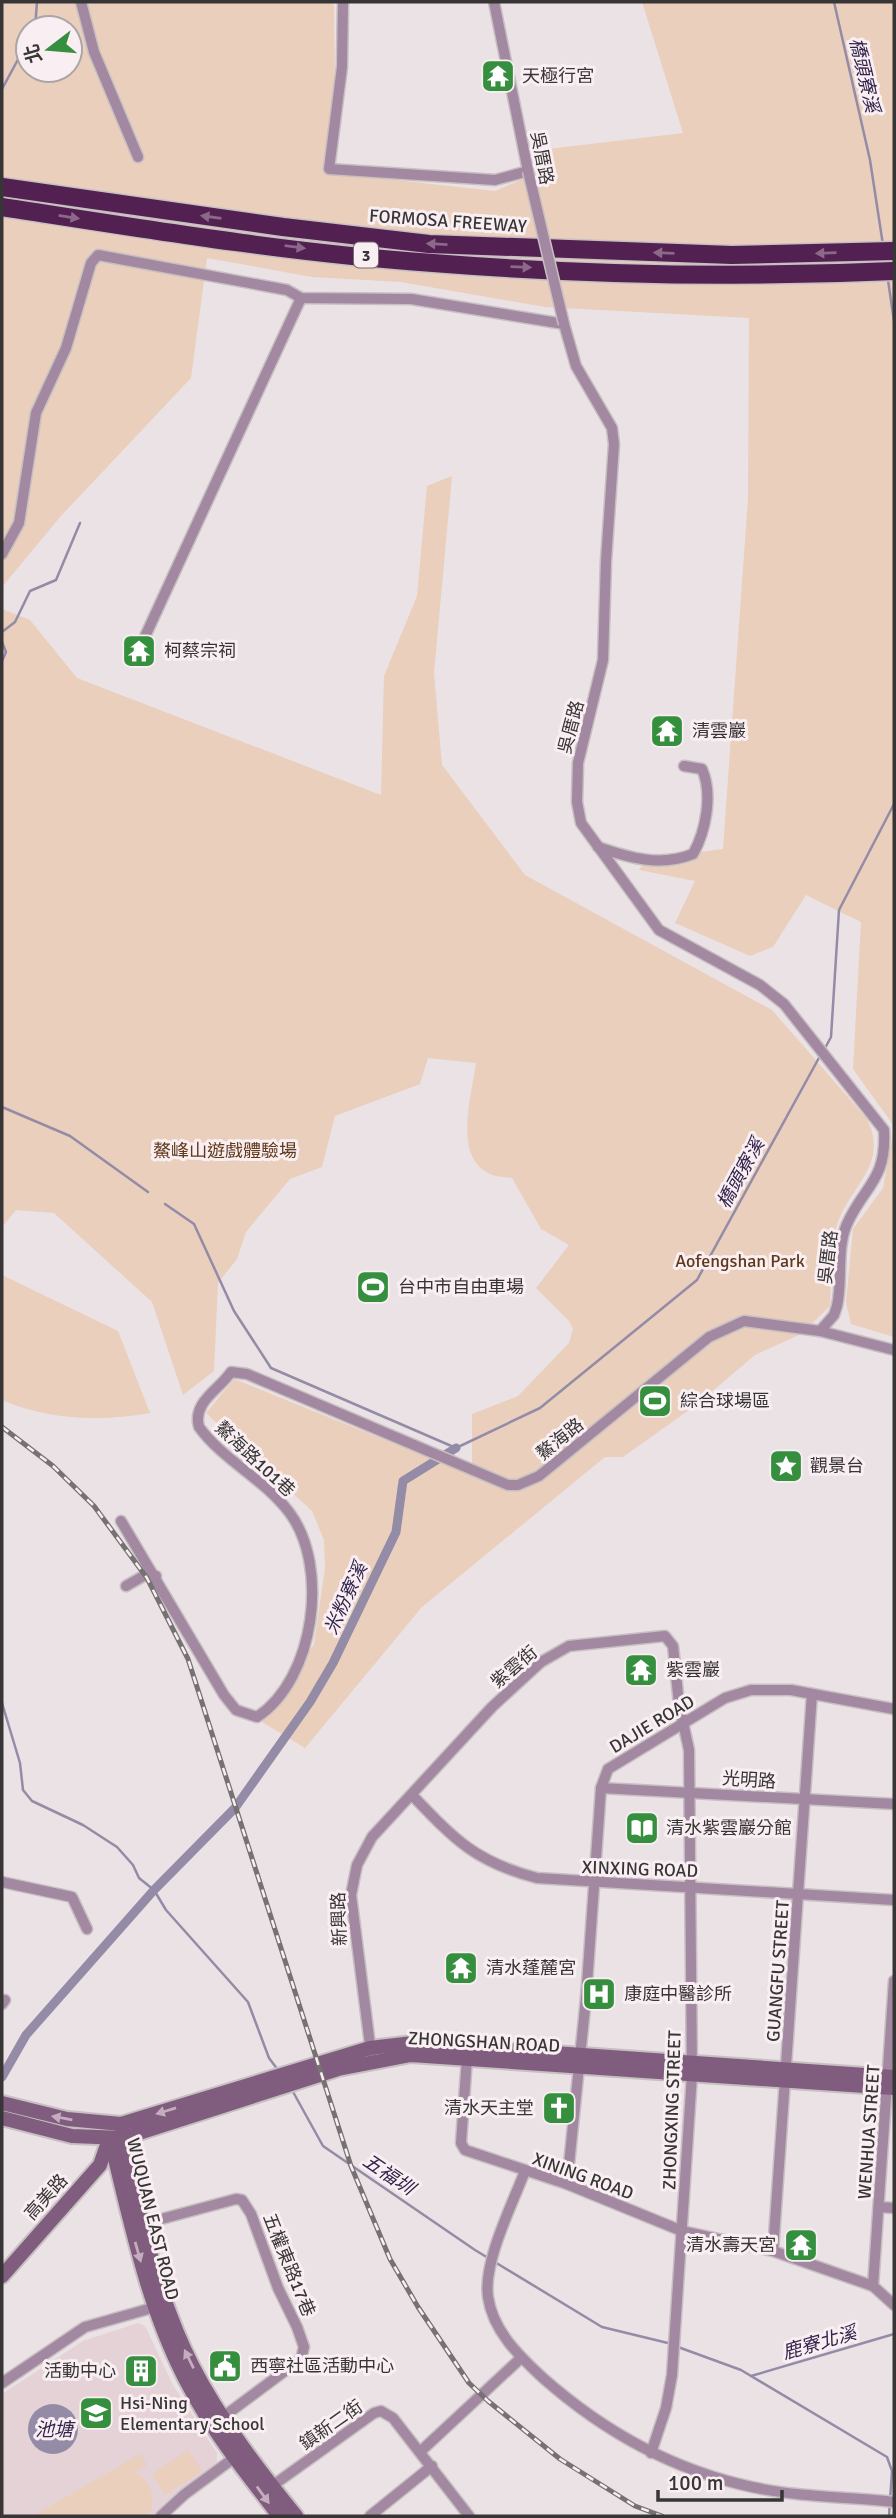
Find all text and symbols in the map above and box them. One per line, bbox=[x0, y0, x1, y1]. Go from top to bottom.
north arrow bbox=[14, 14, 84, 84]
water label: 橋頭寮溪 bbox=[844, 35, 885, 118]
text: 北 bbox=[19, 41, 48, 66]
temple icon: 天極行宮 bbox=[479, 57, 517, 95]
place label: 天極行宮 bbox=[522, 65, 594, 87]
street label: 吳厝路 bbox=[526, 129, 558, 187]
street label: FORMOSA FREEWAY bbox=[369, 205, 527, 237]
one-way arrow bbox=[58, 212, 80, 223]
one-way arrow bbox=[200, 212, 222, 223]
one-way arrow bbox=[426, 239, 448, 250]
one-way arrow bbox=[284, 242, 306, 253]
road number: 3 bbox=[354, 243, 378, 268]
one-way arrow bbox=[653, 247, 675, 258]
one-way arrow bbox=[815, 247, 837, 258]
one-way arrow bbox=[510, 261, 532, 272]
temple icon: 柯蔡宗祠 bbox=[120, 632, 158, 670]
place label: 柯蔡宗祠 bbox=[164, 640, 236, 662]
street label: 吳厝路 bbox=[553, 698, 589, 756]
temple icon: 清雲巖 bbox=[648, 712, 686, 750]
place label: 清雲巖 bbox=[692, 720, 746, 742]
water label: 橋頭寮溪 bbox=[712, 1132, 771, 1213]
park label: 鰲峰山遊戲體驗場 bbox=[153, 1140, 297, 1162]
street label: 吳厝路 bbox=[814, 1229, 842, 1285]
park label: Aofengshan Park bbox=[675, 1250, 805, 1272]
sports icon: 台中市自由車場 bbox=[354, 1268, 392, 1306]
place label: 台中市自由車場 bbox=[398, 1276, 524, 1298]
sports icon: 綜合球場區 bbox=[636, 1382, 674, 1420]
place label: 綜合球場區 bbox=[680, 1390, 770, 1412]
street label: 鰲海路 bbox=[532, 1413, 588, 1465]
street label: 鰲海路101巷 bbox=[211, 1416, 299, 1502]
place icon: 觀景台 bbox=[767, 1447, 805, 1485]
place label: 觀景台 bbox=[810, 1455, 864, 1477]
water label: 米粉寮溪 bbox=[319, 1556, 374, 1638]
street label: 紫雲街 bbox=[486, 1641, 542, 1693]
temple icon: 紫雲巖 bbox=[622, 1651, 660, 1689]
place label: 紫雲巖 bbox=[666, 1659, 720, 1681]
street label: DAJIE ROAD bbox=[606, 1690, 698, 1758]
street label: 光明路 bbox=[721, 1767, 777, 1793]
library icon: 清水紫雲巖分館 bbox=[623, 1809, 661, 1847]
place label: 清水紫雲巖分館 bbox=[666, 1817, 792, 1839]
street label: XINXING ROAD bbox=[581, 1856, 699, 1882]
street label: 新興路 bbox=[327, 1892, 351, 1946]
street label: GUANGFU STREET bbox=[762, 1899, 794, 2043]
temple icon: 清水蓬麓宮 bbox=[442, 1949, 480, 1987]
place label: 清水蓬麓宮 bbox=[486, 1957, 576, 1979]
hospital icon: 康庭中醫診所 bbox=[580, 1975, 618, 2013]
place label: 康庭中醫診所 bbox=[624, 1983, 732, 2005]
street label: ZHONGSHAN ROAD bbox=[407, 2027, 561, 2057]
street label: ZHONGXING STREET bbox=[658, 2030, 686, 2190]
street label: WENHUA STREET bbox=[853, 2064, 885, 2200]
church icon: 清水天主堂 bbox=[540, 2089, 578, 2127]
place label: 清水天主堂 bbox=[444, 2097, 534, 2119]
one-way arrow bbox=[155, 2106, 176, 2116]
one-way arrow bbox=[51, 2112, 73, 2123]
street label: WUQUAN EAST ROAD bbox=[122, 2136, 184, 2302]
street label: XINING ROAD bbox=[529, 2148, 637, 2204]
water label: 五福圳 bbox=[358, 2149, 421, 2202]
street label: 高美路 bbox=[20, 2170, 72, 2224]
street label: 五權東路17巷 bbox=[258, 2210, 320, 2320]
temple icon: 清水壽天宮 bbox=[782, 2226, 820, 2264]
place label: 清水壽天宮 bbox=[686, 2234, 776, 2256]
one-way arrow bbox=[134, 2241, 144, 2262]
water label: 鹿寮北溪 bbox=[779, 2320, 862, 2365]
public building icon: 西寧社區活動中心 bbox=[206, 2347, 244, 2385]
one-way arrow bbox=[184, 2349, 195, 2369]
building icon: 活動中心 bbox=[122, 2352, 160, 2390]
place label: 西寧社區活動中心 bbox=[250, 2355, 394, 2377]
place label: 活動中心 bbox=[44, 2360, 116, 2382]
place label: Hsi-Ning Elementary School bbox=[120, 2392, 265, 2435]
school or university icon: Hsi-Ning Elementary School bbox=[77, 2394, 115, 2432]
street label: 鎮新二街 bbox=[295, 2395, 367, 2455]
water label: 池塘 bbox=[35, 2418, 76, 2442]
scale bar bbox=[658, 2458, 782, 2502]
text: 100 m bbox=[668, 2470, 723, 2496]
one-way arrow bbox=[256, 2486, 270, 2504]

